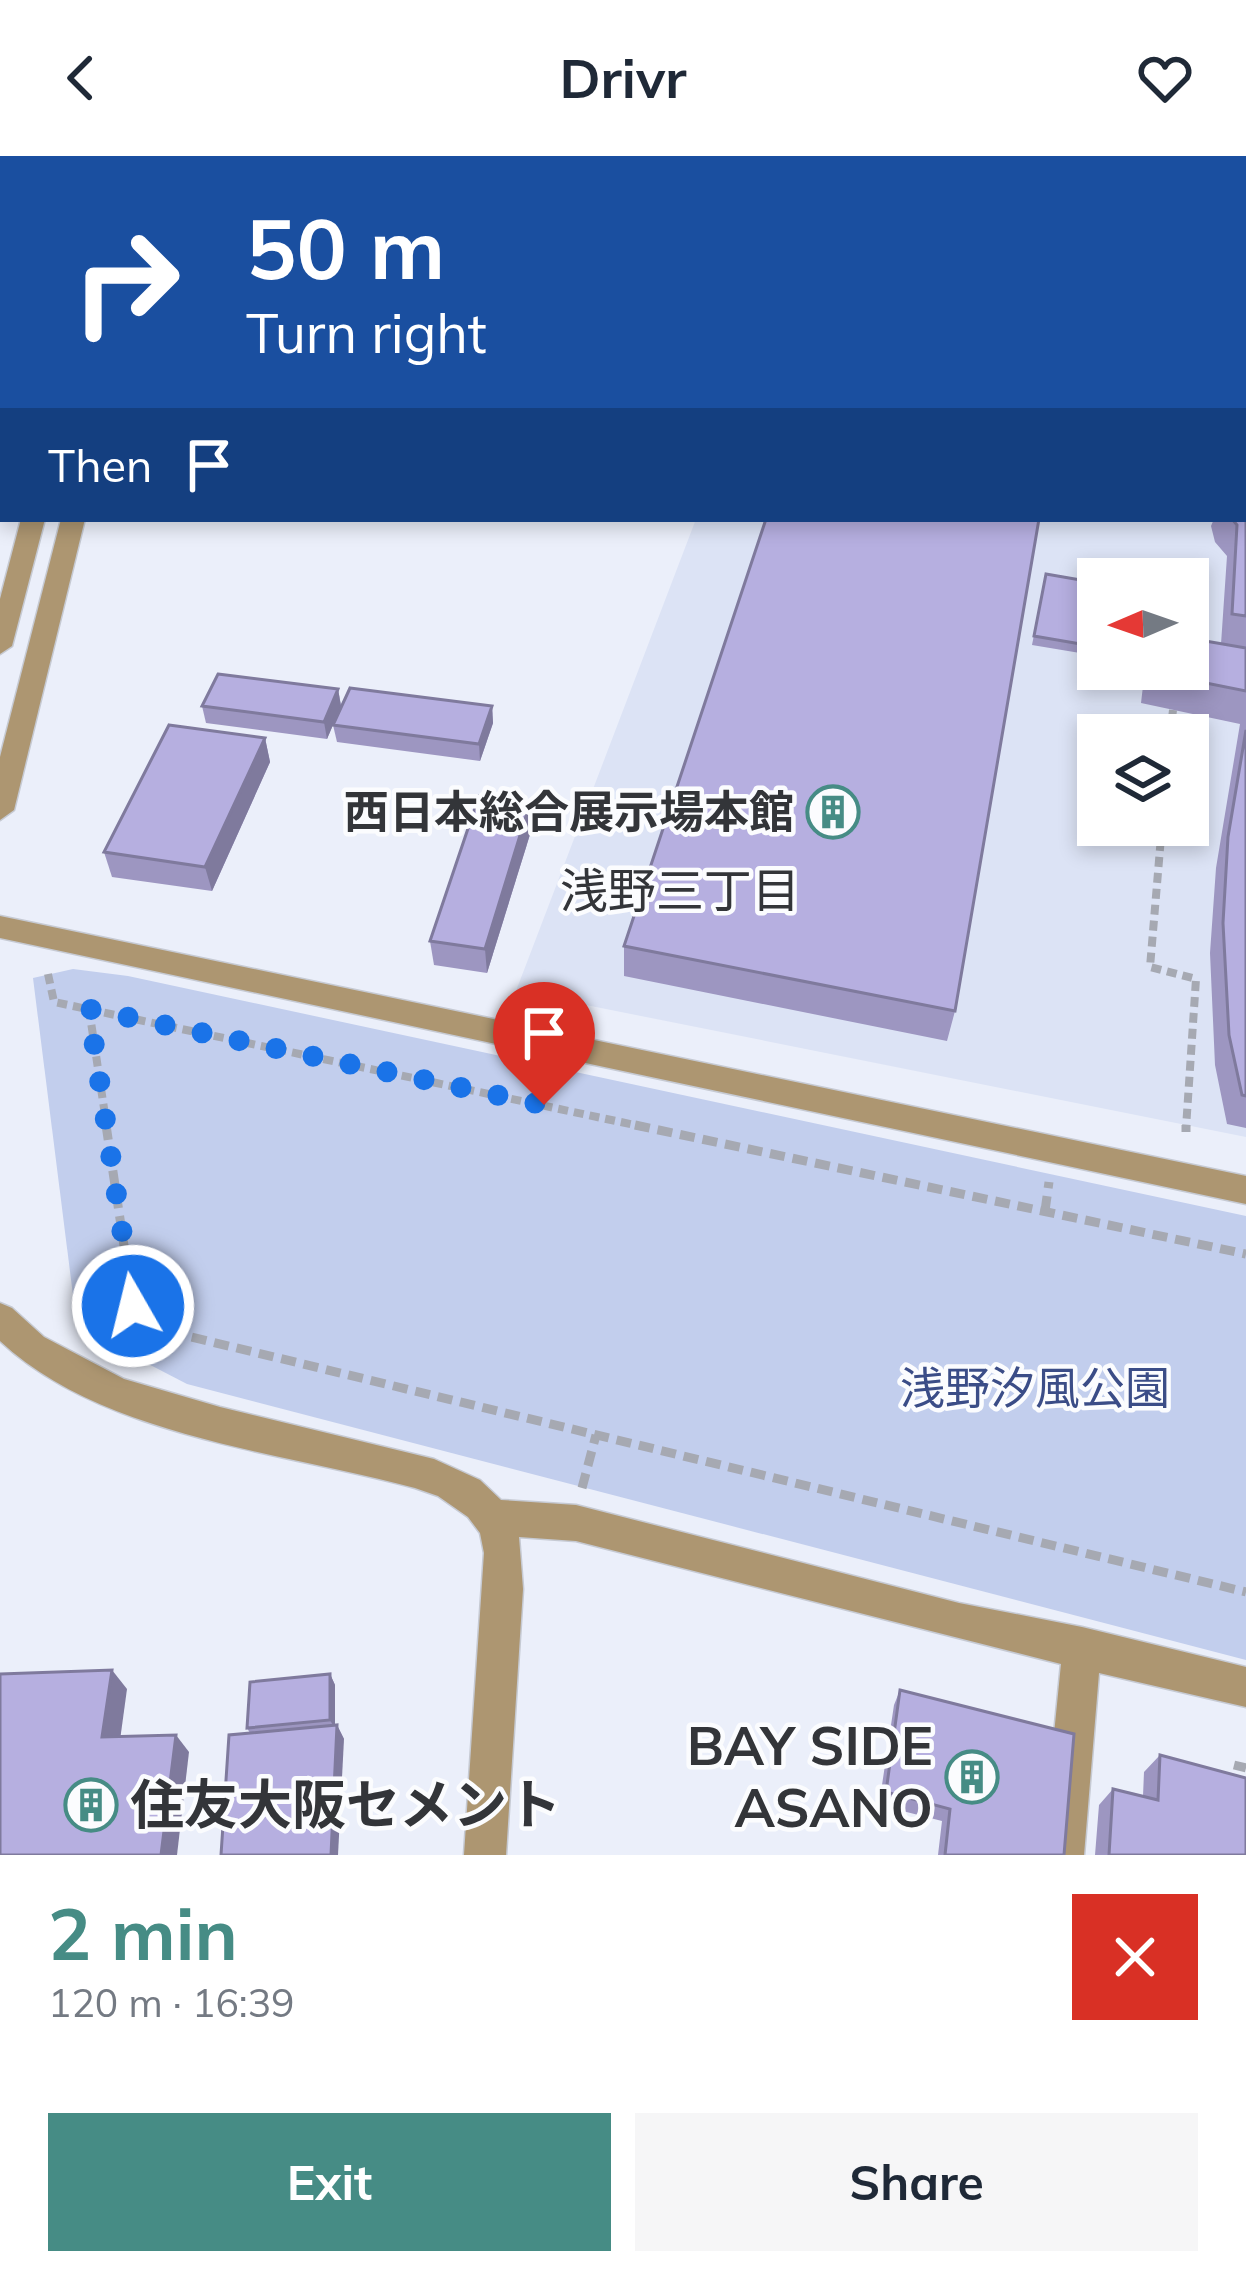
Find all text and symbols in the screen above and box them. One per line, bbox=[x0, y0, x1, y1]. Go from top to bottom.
text: Drivr bbox=[559, 44, 687, 112]
icon: back bbox=[48, 45, 114, 111]
icon: heart bbox=[1132, 45, 1198, 111]
text: 50 m bbox=[246, 195, 445, 300]
icon: right bbox=[48, 204, 204, 360]
text: Turn right bbox=[246, 299, 487, 367]
icon: arrive bbox=[176, 432, 242, 498]
text: Then bbox=[48, 437, 152, 493]
north arrow bbox=[1077, 558, 1209, 690]
map controls bbox=[1077, 558, 1209, 846]
button: layers bbox=[1077, 714, 1209, 846]
place label: 西日本総合展示場本館 bbox=[344, 783, 794, 839]
building icon: 西日本総合展示場本館 bbox=[805, 784, 861, 840]
district label: 浅野三丁目 bbox=[560, 860, 800, 920]
pin bbox=[493, 982, 595, 1105]
icon: arrive bbox=[511, 1000, 577, 1066]
position arrow bbox=[70, 1243, 196, 1369]
park label: 浅野汐風公園 bbox=[900, 1359, 1170, 1415]
place label: BAY SIDE ASANO bbox=[687, 1711, 933, 1841]
building icon: BAY SIDE ASANO bbox=[944, 1749, 1000, 1805]
place label: 住友大阪セメント bbox=[130, 1770, 561, 1838]
building icon: 住友大阪セメント bbox=[63, 1777, 119, 1833]
text: 2 min bbox=[48, 1888, 238, 1978]
button: close bbox=[1072, 1894, 1198, 2020]
text: 120 m · 16:39 bbox=[48, 1978, 294, 2027]
button: Exit bbox=[48, 2113, 611, 2251]
button: Share bbox=[635, 2113, 1198, 2251]

